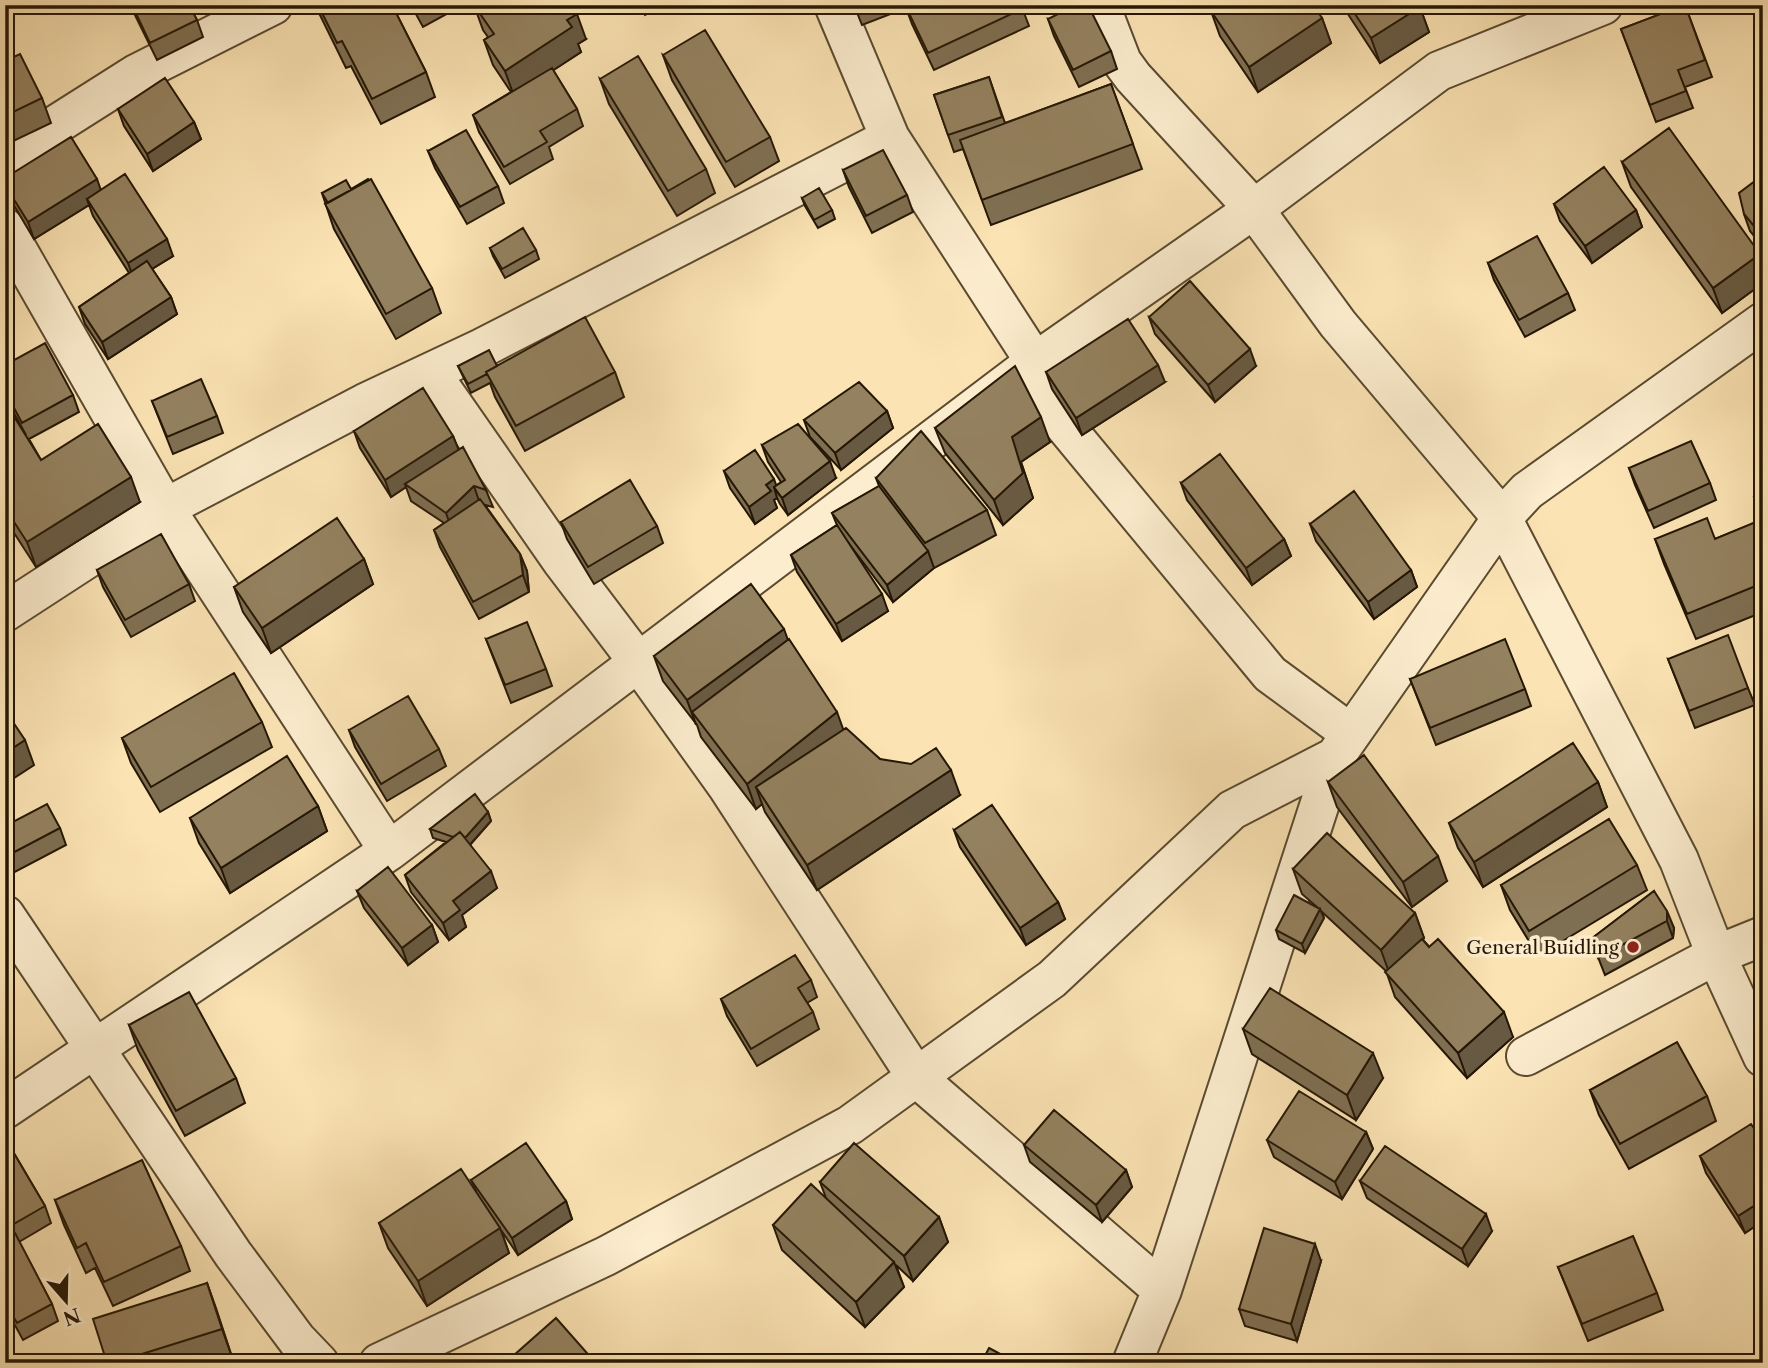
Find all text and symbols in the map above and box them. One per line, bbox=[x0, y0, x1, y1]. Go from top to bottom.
place label: General Buidling bbox=[1466, 936, 1620, 959]
marker: General Buidling bbox=[1625, 939, 1641, 955]
north arrow bbox=[32, 1266, 102, 1336]
text: N bbox=[60, 1303, 83, 1330]

